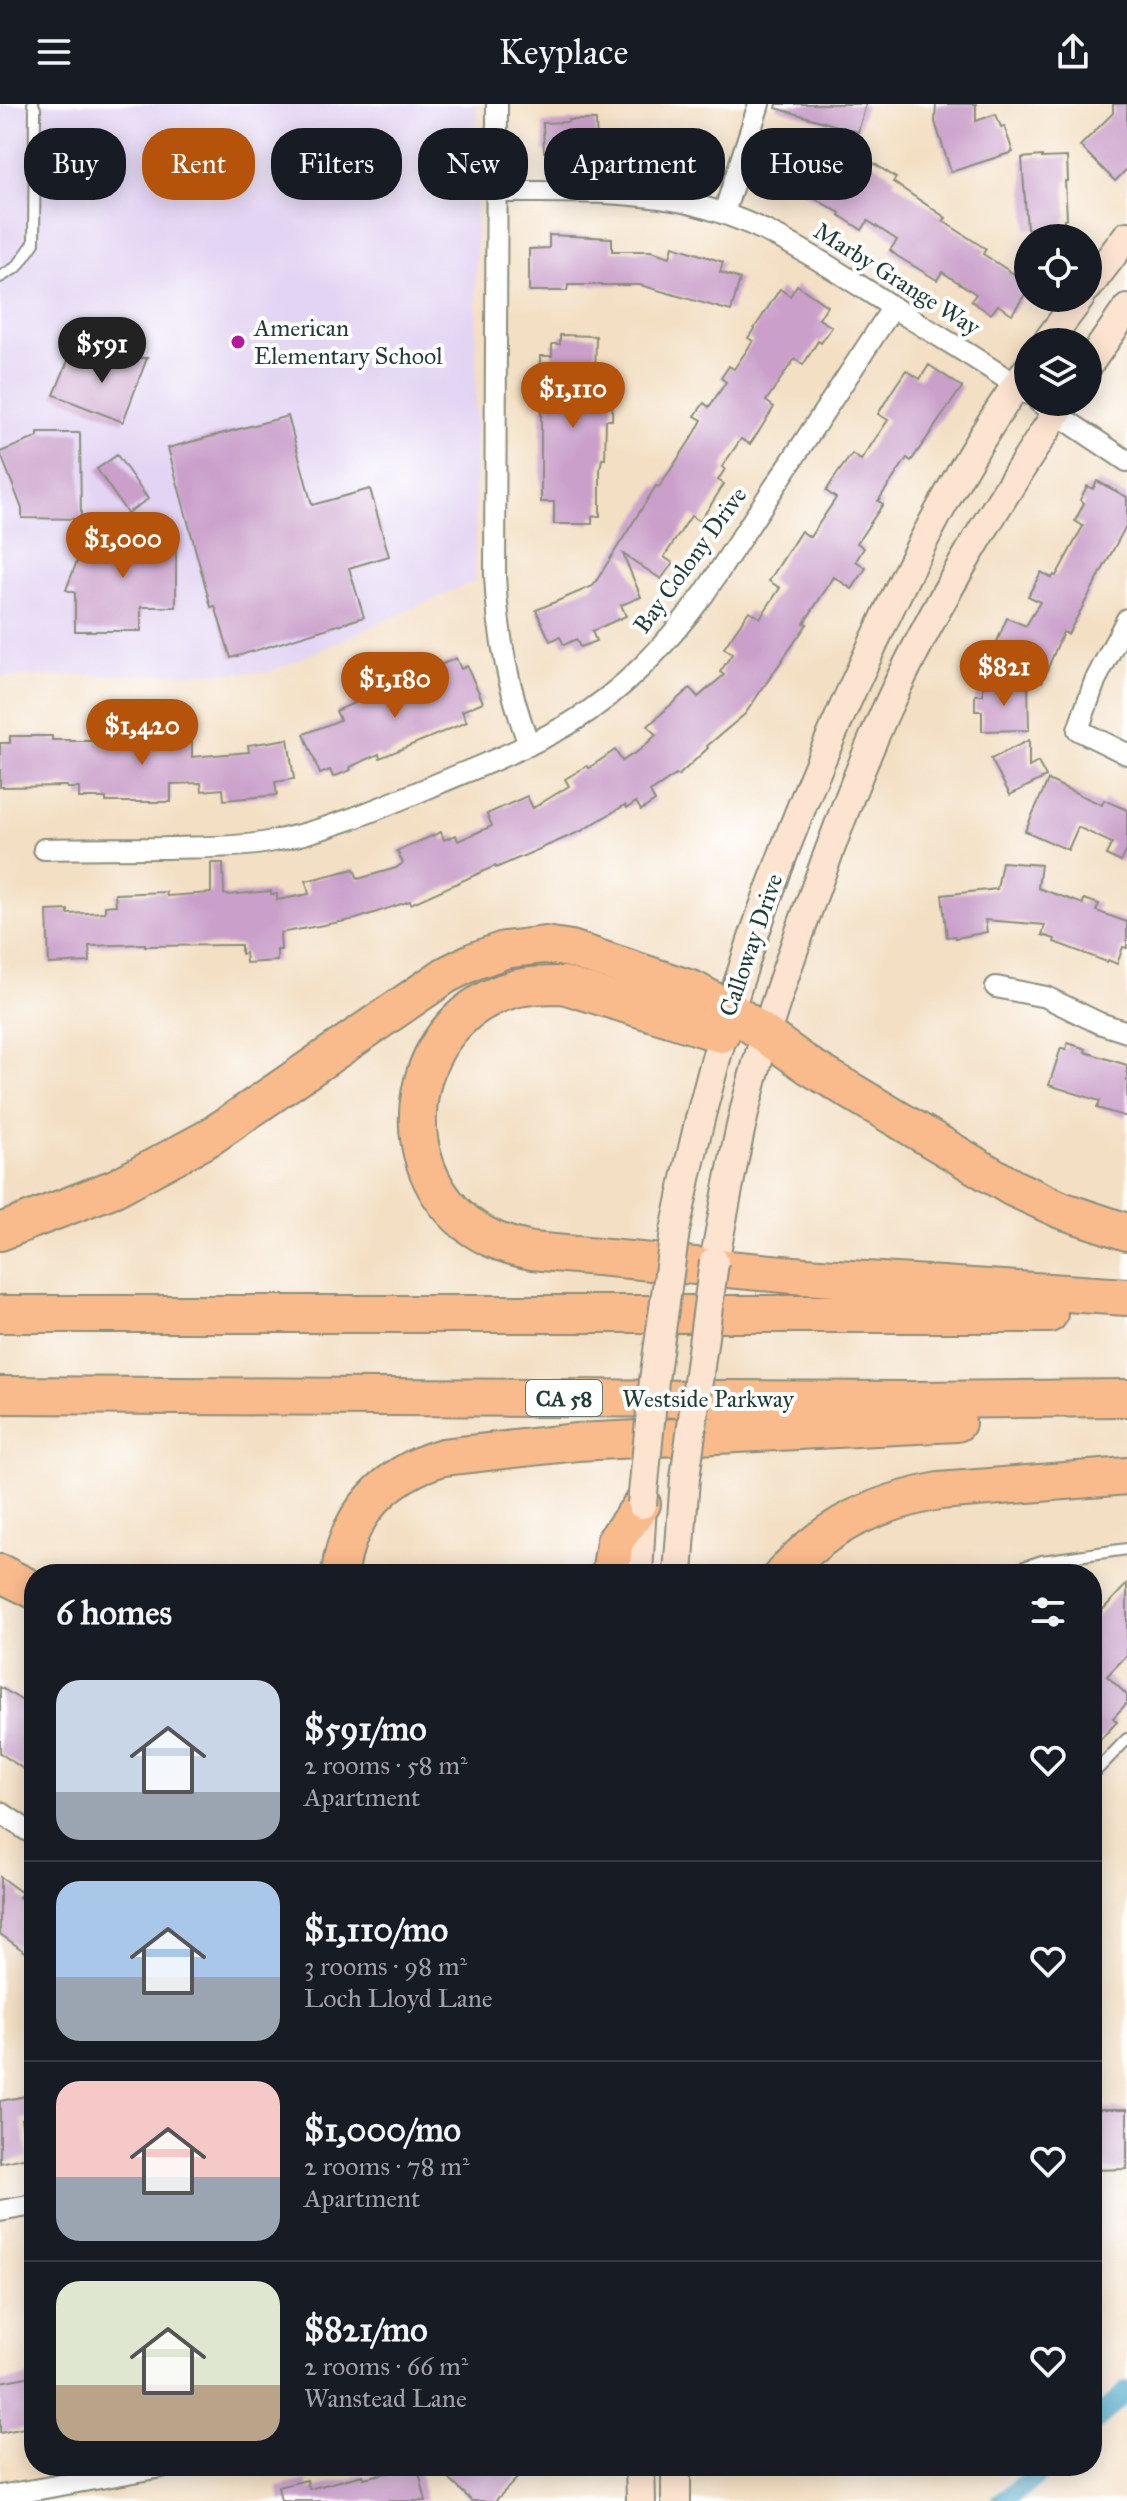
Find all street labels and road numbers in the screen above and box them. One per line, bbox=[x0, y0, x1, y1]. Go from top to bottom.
street label: Marby Grange Way bbox=[808, 216, 986, 343]
street label: Bay Colony Drive bbox=[627, 481, 753, 639]
street label: Calloway Drive bbox=[713, 870, 789, 1020]
road number: CA 58 bbox=[526, 1380, 602, 1416]
street label: Westside Parkway bbox=[622, 1384, 795, 1414]

